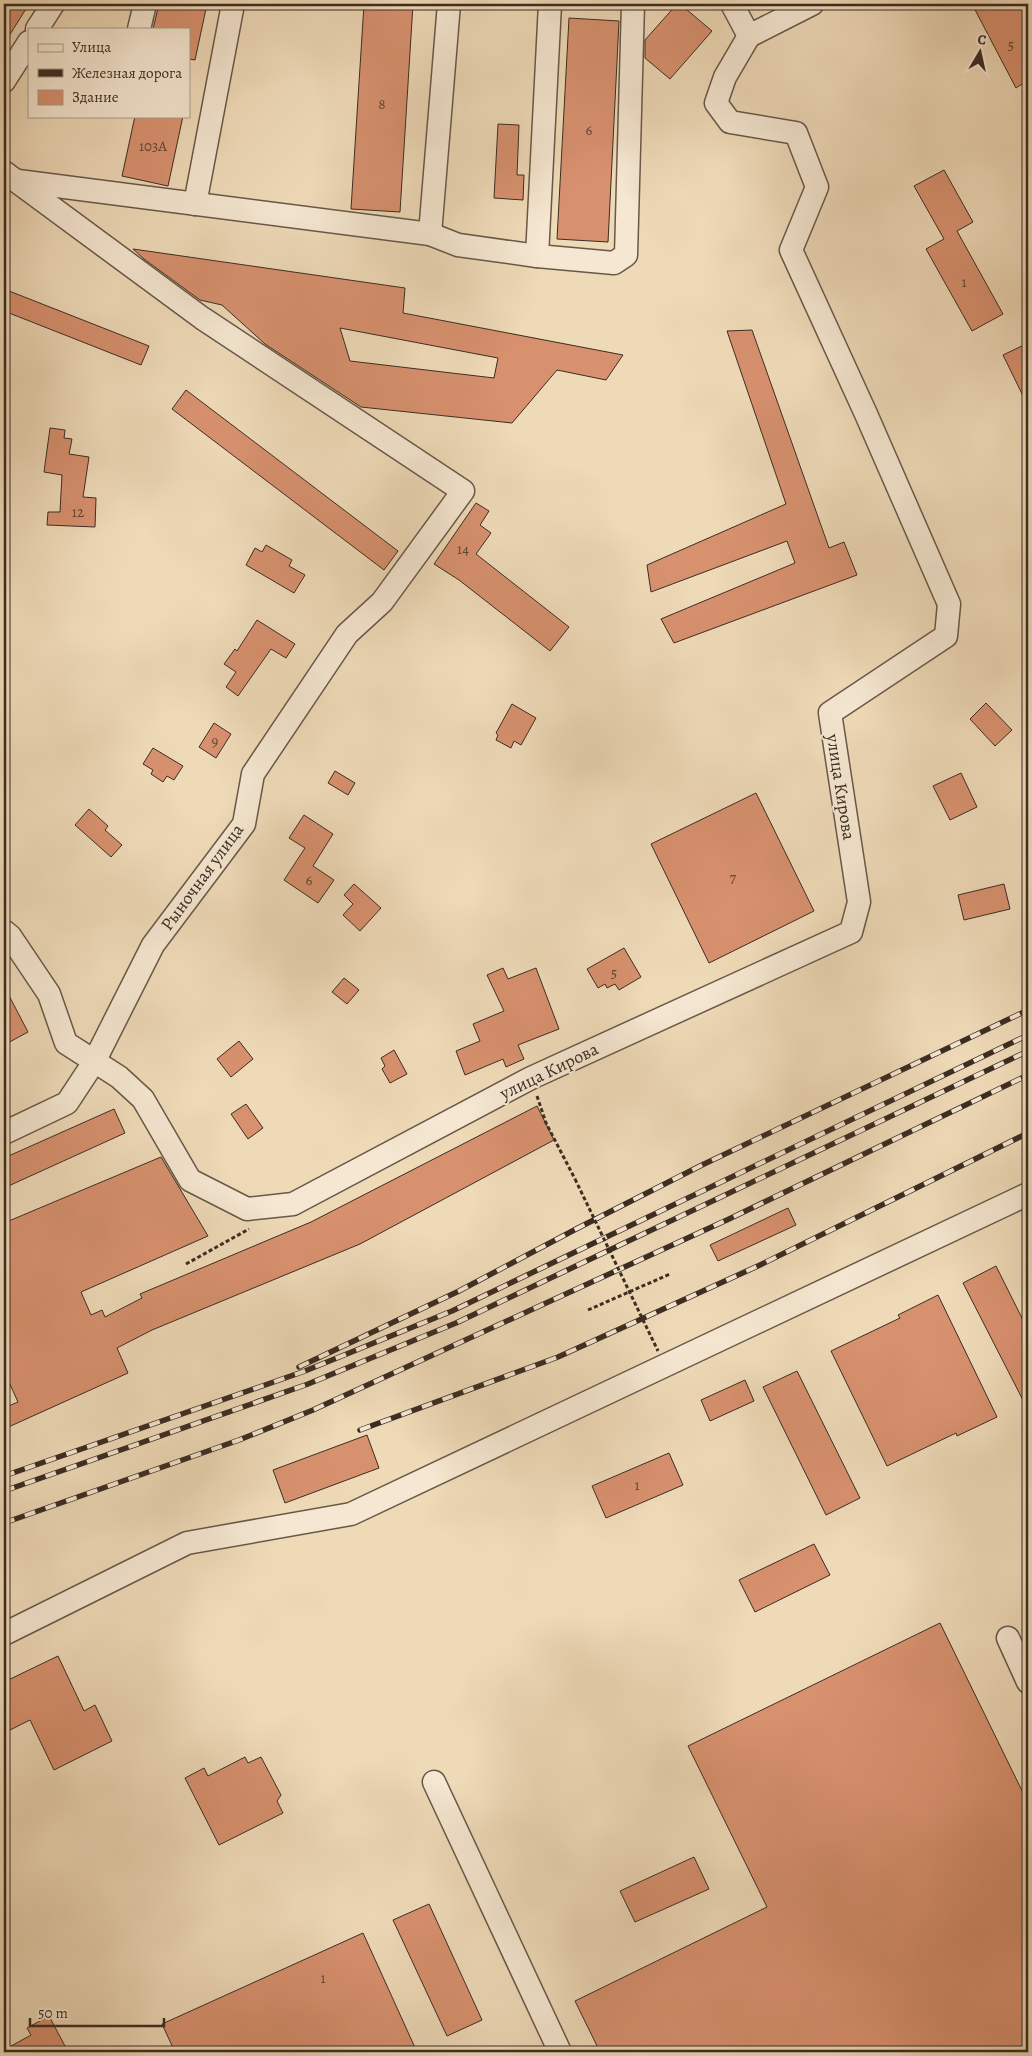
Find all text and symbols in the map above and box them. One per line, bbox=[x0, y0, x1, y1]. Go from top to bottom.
legend bbox=[28, 28, 190, 118]
north arrow bbox=[954, 28, 1004, 78]
text: С bbox=[976, 30, 988, 50]
house number: 5 bbox=[1008, 35, 1014, 55]
text: Улица bbox=[72, 37, 111, 57]
text: Железная дорога bbox=[72, 63, 182, 83]
text: Здание bbox=[72, 87, 119, 107]
house number: 8 bbox=[378, 94, 386, 114]
house number: 6 bbox=[586, 120, 593, 140]
house number: 103А bbox=[139, 136, 167, 156]
house number: 1 bbox=[961, 272, 967, 292]
house number: 12 bbox=[72, 502, 84, 522]
house number: 14 bbox=[457, 539, 469, 559]
house number: 9 bbox=[212, 731, 219, 751]
street label: улица Кирова bbox=[821, 731, 861, 842]
street label: Рыночная улица bbox=[155, 818, 249, 935]
house number: 7 bbox=[730, 868, 737, 888]
house number: 6 bbox=[306, 870, 313, 890]
house number: 5 bbox=[611, 963, 617, 983]
street label: улица Кирова bbox=[495, 1036, 603, 1106]
house number: 1 bbox=[634, 1475, 640, 1495]
house number: 1 bbox=[320, 1968, 326, 1988]
scale bar bbox=[30, 1996, 164, 2028]
text: 50 m bbox=[38, 2003, 68, 2023]

